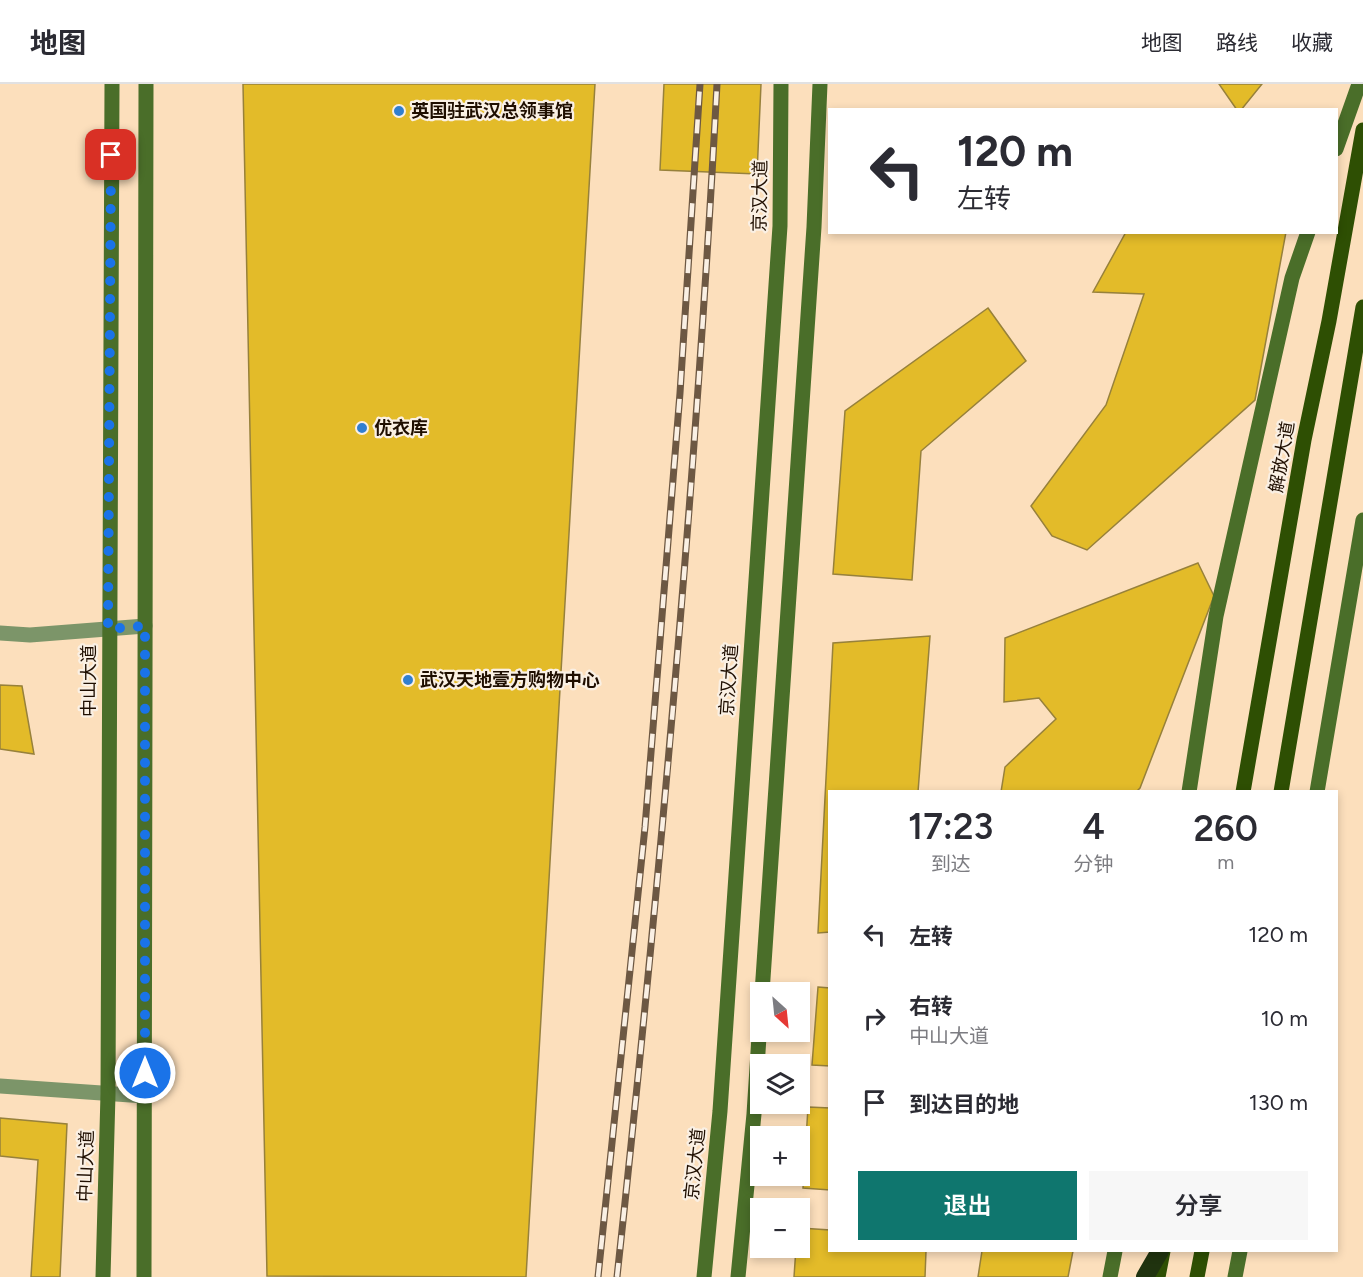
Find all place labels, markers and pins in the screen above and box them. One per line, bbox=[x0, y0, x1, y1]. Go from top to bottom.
place label: 英国驻武汉总领事馆 bbox=[411, 100, 573, 122]
marker: 英国驻武汉总领事馆 bbox=[392, 104, 406, 118]
pin bbox=[85, 129, 136, 180]
place label: 优衣库 bbox=[374, 417, 428, 439]
marker: 优衣库 bbox=[355, 421, 369, 435]
place label: 武汉天地壹方购物中心 bbox=[420, 669, 600, 691]
marker: 武汉天地壹方购物中心 bbox=[401, 673, 415, 687]

